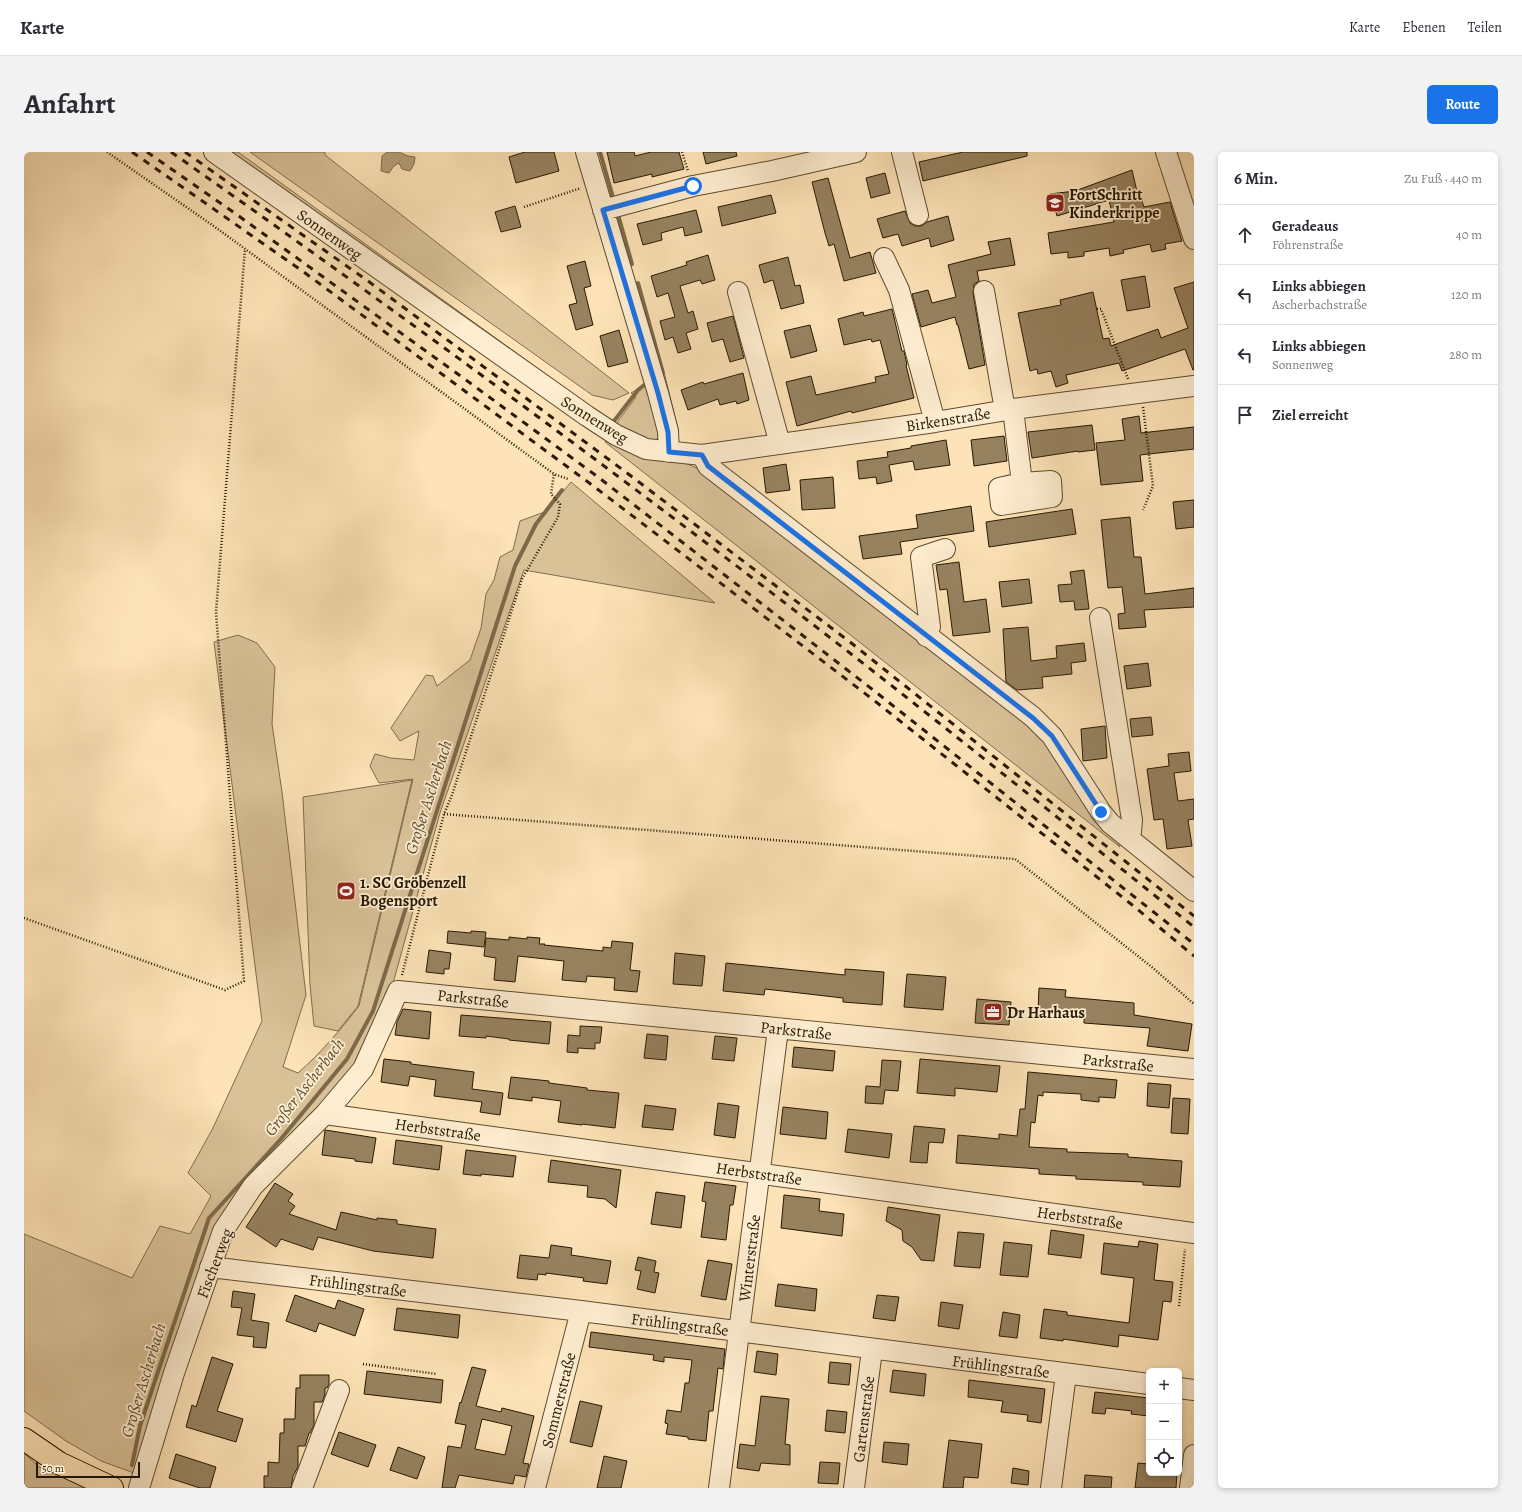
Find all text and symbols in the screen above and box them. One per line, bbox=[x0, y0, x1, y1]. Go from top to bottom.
text: Karte bbox=[20, 15, 64, 41]
text: Karte bbox=[1349, 18, 1380, 37]
text: Ebenen bbox=[1402, 18, 1446, 37]
text: Teilen bbox=[1468, 18, 1502, 37]
text: Anfahrt bbox=[24, 85, 116, 123]
button: Route bbox=[1427, 85, 1498, 124]
text: 6 Min. bbox=[1234, 167, 1278, 190]
text: Zu Fuß · 440 m bbox=[1404, 170, 1482, 187]
route start bbox=[684, 177, 702, 195]
place label: FortSchritt Kinderkrippe bbox=[1069, 184, 1160, 224]
school or university icon: FortSchritt Kinderkrippe bbox=[1044, 192, 1066, 214]
street label: Sonnenweg bbox=[292, 204, 367, 265]
text: Geradeaus bbox=[1272, 216, 1338, 236]
icon: ahead bbox=[1234, 224, 1256, 246]
text: 40 m bbox=[1456, 226, 1482, 243]
text: Föhrenstraße bbox=[1272, 236, 1343, 253]
text: Links abbiegen bbox=[1272, 276, 1366, 296]
icon: left bbox=[1234, 284, 1256, 306]
text: 120 m bbox=[1451, 286, 1482, 303]
text: Ascherbachstraße bbox=[1272, 296, 1367, 313]
text: Links abbiegen bbox=[1272, 336, 1366, 356]
icon: left bbox=[1234, 344, 1256, 366]
text: 280 m bbox=[1449, 346, 1482, 363]
text: Sonnenweg bbox=[1272, 356, 1333, 373]
street label: Sonnenweg bbox=[557, 391, 632, 449]
street label: Birkenstraße bbox=[904, 402, 992, 438]
icon: arrive bbox=[1234, 404, 1256, 426]
text: Ziel erreicht bbox=[1272, 405, 1348, 425]
water label: Großer Ascherbach bbox=[399, 737, 458, 857]
route end bbox=[1092, 803, 1110, 821]
place label: 1. SC Gröbenzell Bogensport bbox=[360, 872, 467, 912]
sports icon: 1. SC Gröbenzell Bogensport bbox=[335, 880, 357, 902]
street label: Parkstraße bbox=[436, 984, 510, 1014]
office icon: Dr Harhaus bbox=[982, 1001, 1004, 1023]
place label: Dr Harhaus bbox=[1007, 1002, 1085, 1024]
street label: Parkstraße bbox=[759, 1016, 833, 1046]
water label: Großer Ascherbach bbox=[259, 1034, 350, 1141]
street label: Parkstraße bbox=[1081, 1048, 1155, 1078]
street label: Herbststraße bbox=[393, 1113, 482, 1147]
street label: Herbststraße bbox=[714, 1157, 803, 1191]
street label: Herbststraße bbox=[1035, 1201, 1124, 1235]
street label: Winterstraße bbox=[734, 1213, 766, 1304]
street label: Fischerweg bbox=[191, 1225, 238, 1302]
street label: Frühlingstraße bbox=[308, 1269, 408, 1303]
street label: Frühlingstraße bbox=[630, 1308, 730, 1342]
water label: Großer Ascherbach bbox=[115, 1320, 172, 1440]
street label: Sommerstraße bbox=[536, 1350, 581, 1450]
street label: Frühlingstraße bbox=[951, 1350, 1051, 1384]
map controls bbox=[1146, 1368, 1182, 1476]
button: + bbox=[1146, 1368, 1182, 1404]
street label: Gartenstraße bbox=[848, 1375, 880, 1464]
button: − bbox=[1146, 1404, 1182, 1440]
button: locate bbox=[1146, 1440, 1182, 1476]
scale bar bbox=[36, 1460, 140, 1479]
text: 50 m bbox=[42, 1461, 64, 1476]

